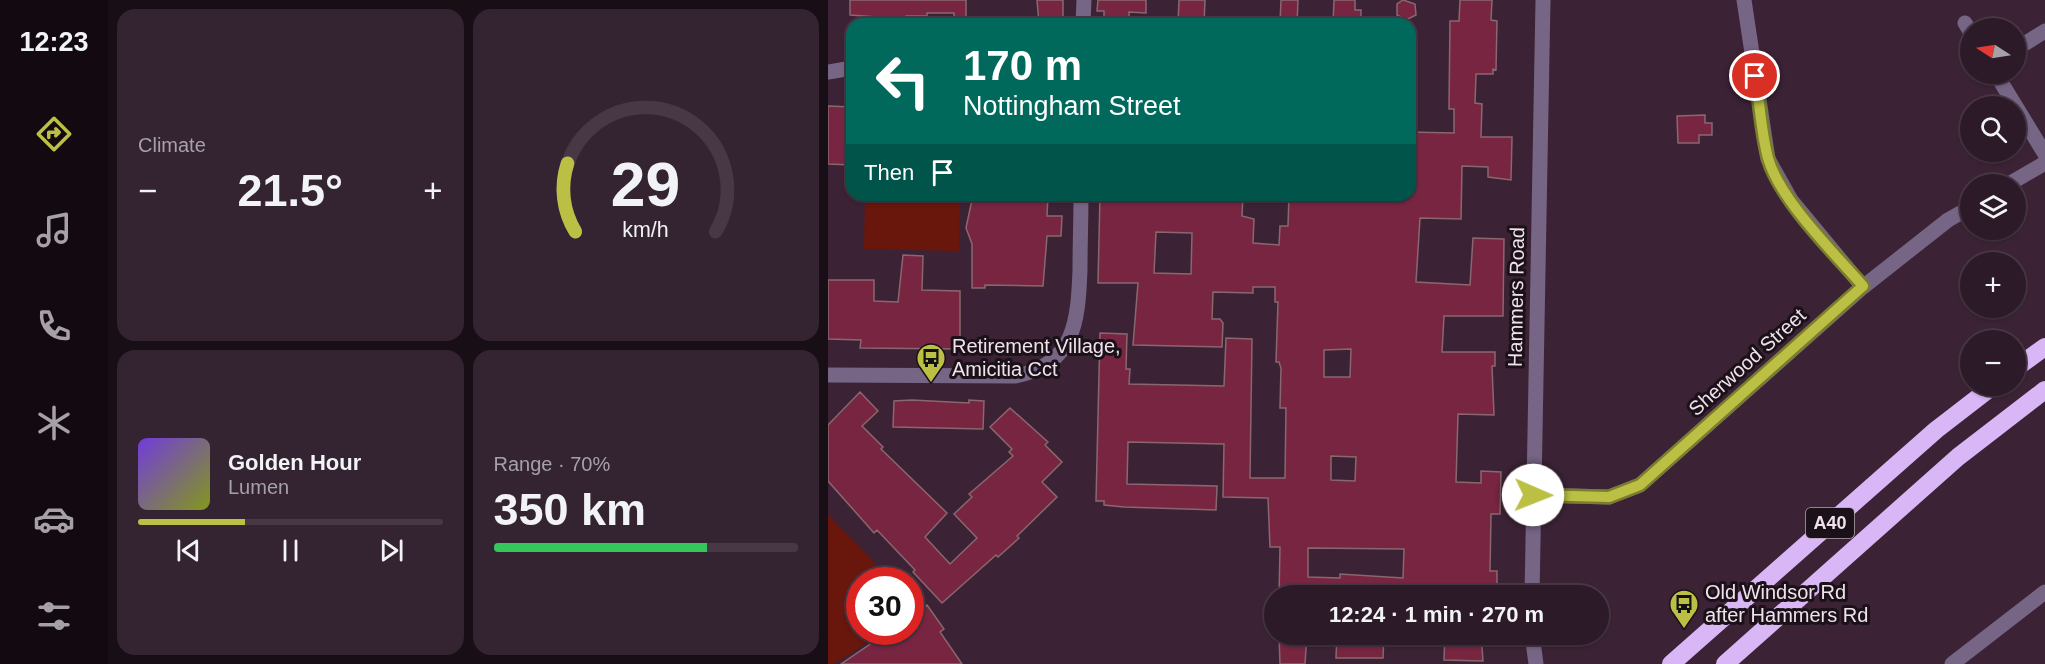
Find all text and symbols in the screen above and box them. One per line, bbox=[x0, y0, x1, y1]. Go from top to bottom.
north arrow bbox=[1960, 18, 2026, 84]
map controls bbox=[1960, 18, 2026, 396]
text: 12:23 bbox=[19, 27, 89, 57]
icon: left bbox=[864, 42, 942, 120]
text: 170 m bbox=[963, 42, 1082, 89]
pin bbox=[1729, 50, 1780, 101]
icon: arrive bbox=[1738, 59, 1771, 92]
text: Nottingham Street bbox=[963, 91, 1181, 121]
button: search bbox=[1960, 96, 2026, 162]
icon: directions bbox=[33, 113, 75, 155]
text: Climate bbox=[138, 134, 206, 156]
text: 29 bbox=[611, 150, 680, 219]
icon: arrive bbox=[926, 156, 959, 189]
text: Then bbox=[864, 160, 914, 185]
text: 21.5° bbox=[237, 165, 343, 216]
text: − bbox=[138, 172, 157, 209]
text: + bbox=[423, 172, 443, 209]
button: layers bbox=[1960, 174, 2026, 240]
icon: music bbox=[33, 209, 75, 251]
text: km/h bbox=[623, 218, 669, 242]
street label: Hammers Road bbox=[1504, 227, 1528, 367]
button: + bbox=[1960, 252, 2026, 318]
street label: Sherwood Street bbox=[1684, 304, 1810, 420]
icon: phone bbox=[33, 305, 75, 347]
button: − bbox=[1960, 330, 2026, 396]
place label: Retirement Village, Amicitia Cct bbox=[952, 335, 1121, 380]
bus stop icon: Retirement Village, Amicitia Cct bbox=[915, 342, 947, 384]
icon: climate bbox=[33, 402, 75, 444]
text: Golden Hour bbox=[228, 450, 361, 475]
text: Range · 70% bbox=[494, 453, 610, 475]
position arrow bbox=[1501, 463, 1565, 527]
text: Lumen bbox=[228, 476, 289, 498]
text: 350 km bbox=[494, 484, 646, 535]
icon: car bbox=[33, 498, 75, 540]
road number: A40 bbox=[1806, 508, 1854, 538]
icon: previous bbox=[172, 534, 205, 567]
icon: pause bbox=[274, 534, 307, 567]
icon: next bbox=[375, 534, 408, 567]
speed limit sign: 30 bbox=[846, 567, 924, 645]
place label: Old Windsor Rd after Hammers Rd bbox=[1705, 581, 1868, 626]
bus stop icon: Old Windsor Rd after Hammers Rd bbox=[1668, 588, 1700, 630]
icon: filters bbox=[33, 595, 75, 637]
text: 12:24 · 1 min · 270 m bbox=[1329, 602, 1544, 627]

